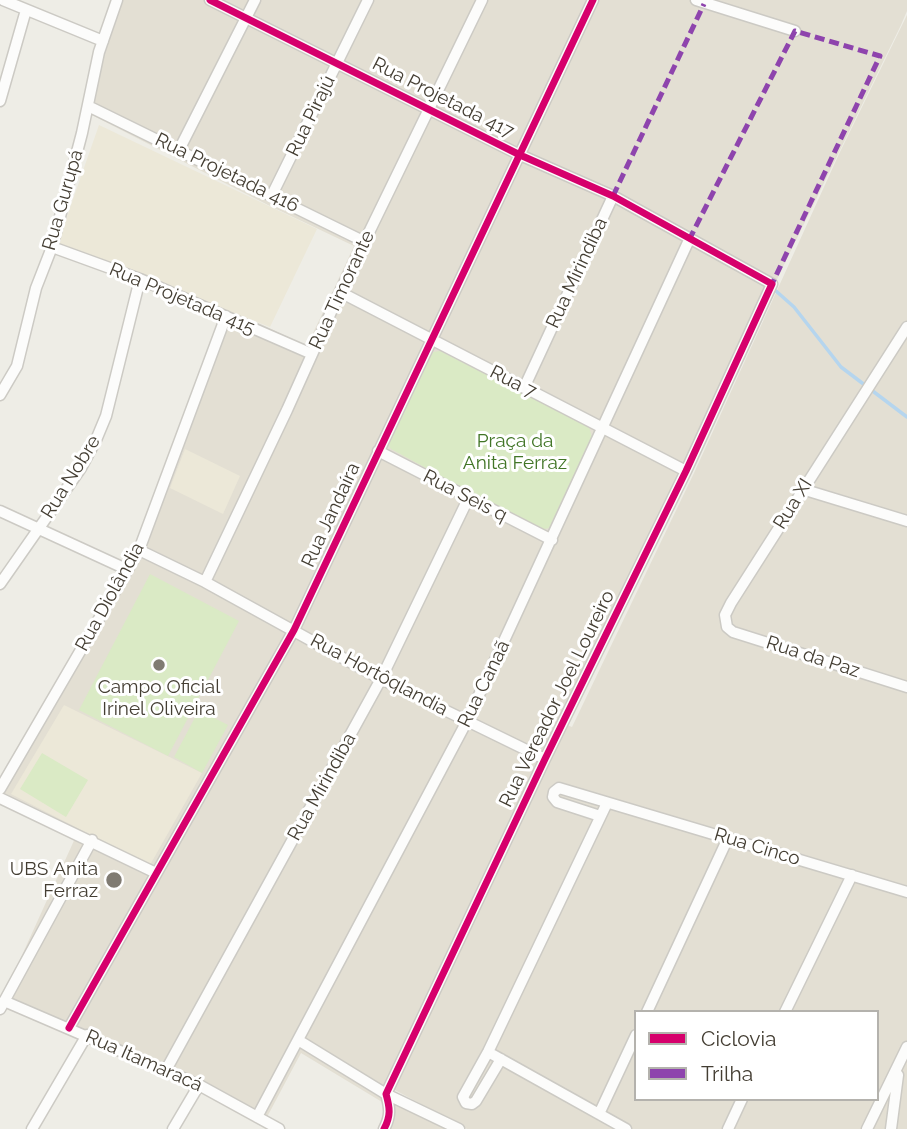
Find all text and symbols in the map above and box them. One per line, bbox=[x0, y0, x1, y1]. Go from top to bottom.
street label: Rua Projetada 417 bbox=[368, 52, 518, 144]
street label: Rua Pirajú bbox=[282, 72, 340, 160]
street label: Rua Projetada 416 bbox=[151, 128, 303, 218]
street label: Rua Gurupá bbox=[38, 147, 88, 253]
street label: Rua Mirindiba bbox=[541, 214, 613, 332]
street label: Rua Timorante bbox=[305, 227, 379, 353]
street label: Rua Projetada 415 bbox=[106, 258, 258, 340]
street label: Rua 7 bbox=[486, 361, 540, 403]
park label: Praça da Anita Ferraz bbox=[463, 430, 567, 474]
street label: Rua Nobre bbox=[36, 431, 106, 523]
street label: Rua Jandaíra bbox=[297, 459, 365, 571]
street label: Rua Seis q bbox=[419, 465, 511, 527]
street label: Rua XI bbox=[769, 474, 817, 534]
street label: Rua Diolândia bbox=[71, 539, 149, 655]
street label: Rua Vereador Joel Loureiro bbox=[495, 587, 619, 811]
street label: Rua Hortôqlandia bbox=[306, 629, 452, 721]
street label: Rua da Paz bbox=[763, 631, 863, 683]
street label: Rua Canaã bbox=[453, 637, 515, 731]
marker: Campo Oficial Irinel Oliveira bbox=[151, 657, 167, 673]
place label: Campo Oficial Irinel Oliveira bbox=[98, 676, 220, 720]
street label: Rua Mirindiba bbox=[283, 729, 361, 845]
street label: Rua Cinco bbox=[711, 823, 803, 871]
place label: UBS Anita Ferraz bbox=[10, 858, 98, 902]
marker: UBS Anita Ferraz bbox=[104, 870, 124, 890]
legend bbox=[634, 1010, 879, 1101]
street label: Rua Itamaracá bbox=[82, 1025, 206, 1097]
text: Ciclovia bbox=[701, 1026, 777, 1051]
text: Trilha bbox=[701, 1061, 753, 1086]

